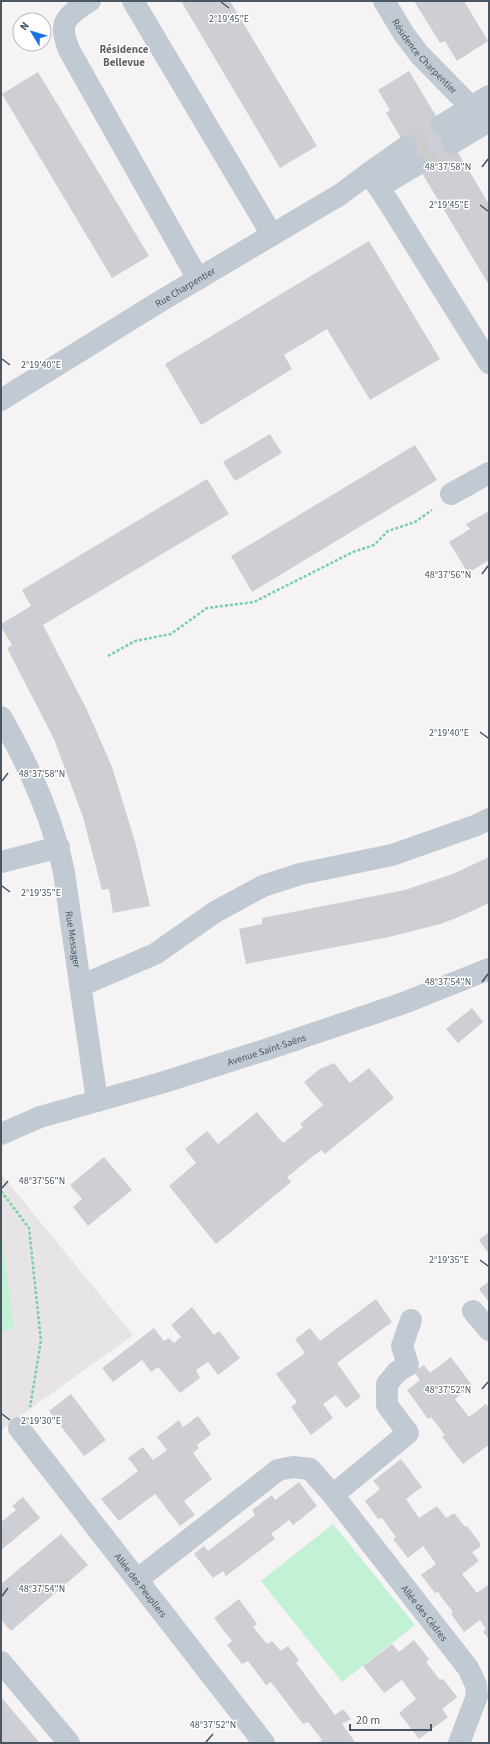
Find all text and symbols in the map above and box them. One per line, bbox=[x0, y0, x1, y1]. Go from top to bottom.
north arrow bbox=[12, 12, 52, 52]
text: 2°19'45"E bbox=[209, 12, 249, 26]
street label: Résidence Charpentier bbox=[388, 16, 461, 98]
text: N bbox=[16, 19, 33, 34]
district label: Résidence Bellevue bbox=[99, 42, 149, 70]
text: 48°37'58"N bbox=[425, 160, 471, 174]
text: 2°19'45"E bbox=[429, 198, 469, 212]
street label: Rue Charpentier bbox=[152, 264, 219, 311]
text: 2°19'40"E bbox=[21, 358, 61, 372]
text: 48°37'56"N bbox=[425, 568, 471, 582]
text: 2°19'40"E bbox=[429, 726, 469, 740]
text: 48°37'58"N bbox=[19, 767, 65, 781]
text: 2°19'35"E bbox=[21, 886, 61, 900]
street label: Rue Messager bbox=[62, 910, 84, 969]
text: 48°37'54"N bbox=[425, 975, 471, 989]
street label: Avenue Saint-Saëns bbox=[226, 1031, 308, 1070]
text: 48°37'56"N bbox=[19, 1174, 65, 1188]
text: 2°19'35"E bbox=[429, 1253, 469, 1267]
text: 48°37'52"N bbox=[425, 1383, 471, 1397]
text: 2°19'30"E bbox=[21, 1414, 61, 1428]
street label: Allée des Peupliers bbox=[111, 1550, 170, 1621]
text: 48°37'54"N bbox=[19, 1582, 65, 1596]
street label: Allée des Cèdres bbox=[398, 1582, 451, 1645]
scale bar bbox=[350, 1706, 431, 1732]
text: 20 m bbox=[356, 1712, 380, 1729]
text: 48°37'52"N bbox=[190, 1718, 236, 1732]

